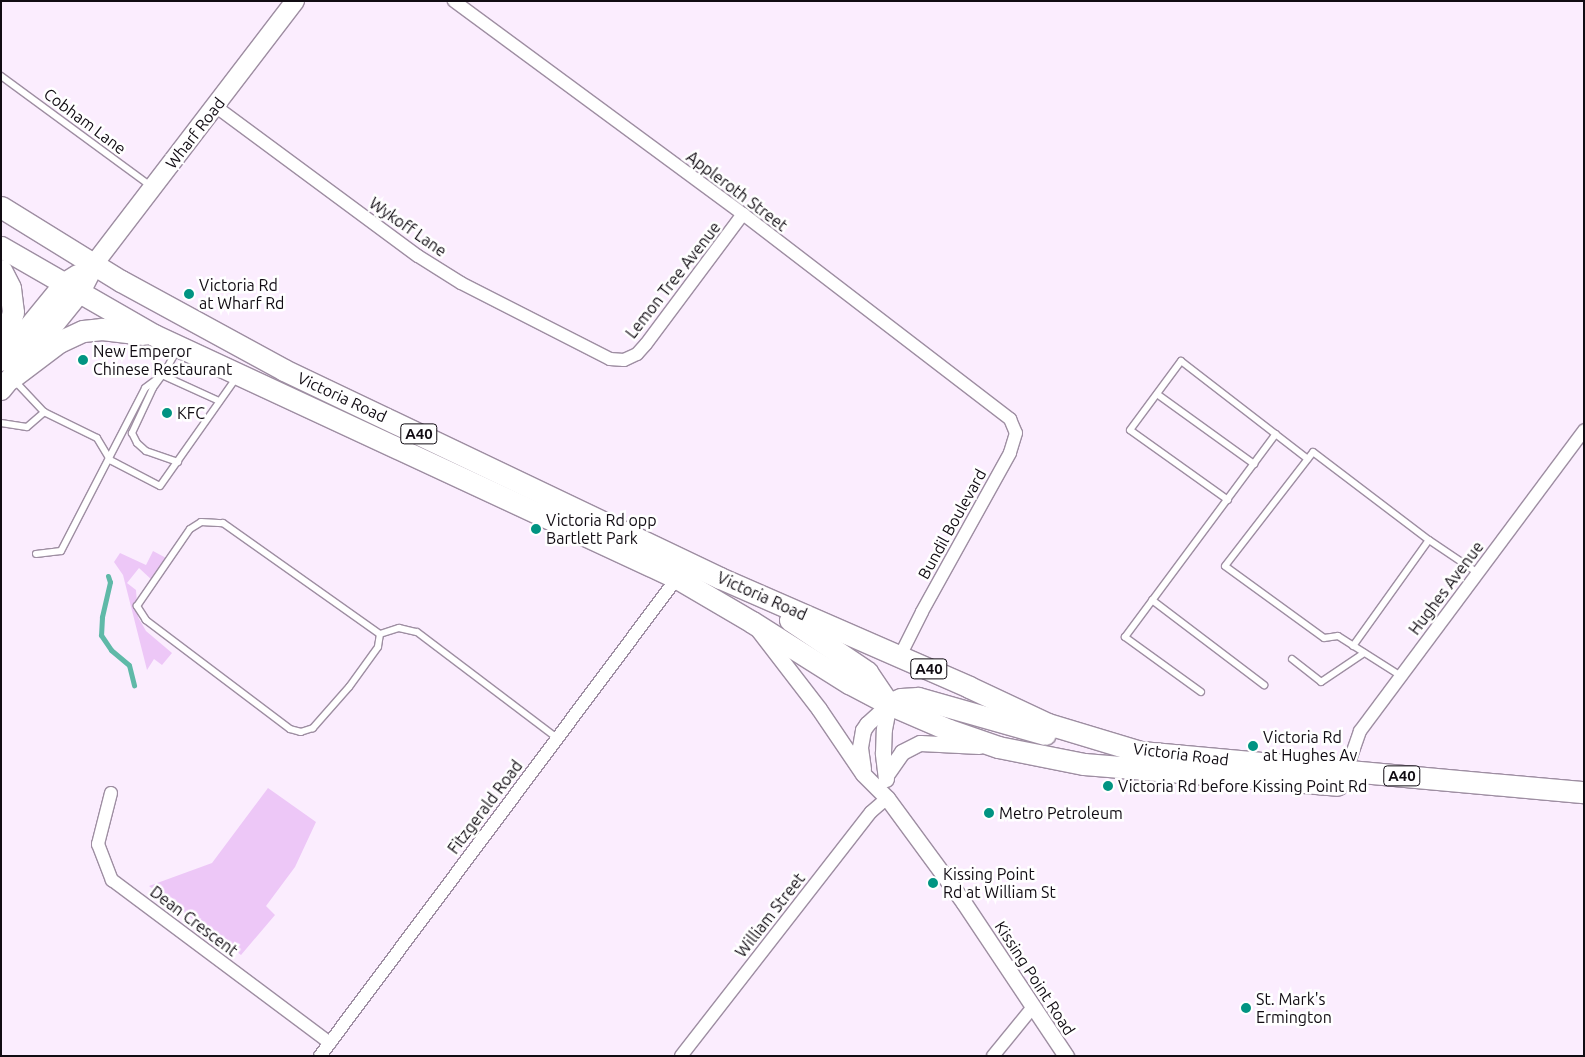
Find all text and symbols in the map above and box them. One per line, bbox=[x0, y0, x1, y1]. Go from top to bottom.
street label: Cobham Lane bbox=[40, 84, 130, 158]
street label: Wharf Road bbox=[161, 94, 229, 172]
street label: Appleroth Street bbox=[683, 147, 791, 235]
street label: Wykoff Lane bbox=[366, 193, 450, 261]
street label: Lemon Tree Avenue bbox=[622, 218, 724, 342]
place label: Victoria Rd at Wharf Rd bbox=[199, 275, 284, 313]
marker: Victoria Rd at Wharf Rd bbox=[183, 288, 195, 300]
place label: New Emperor Chinese Restaurant bbox=[93, 341, 232, 379]
marker: New Emperor Chinese Restaurant bbox=[77, 354, 89, 366]
street label: Victoria Road bbox=[294, 368, 390, 426]
place label: KFC bbox=[177, 403, 205, 423]
marker: KFC bbox=[161, 407, 173, 419]
road number: A40 bbox=[400, 422, 438, 446]
street label: Bundil Boulevard bbox=[914, 466, 990, 582]
place label: Victoria Rd opp Bartlett Park bbox=[546, 510, 656, 548]
marker: Victoria Rd opp Bartlett Park bbox=[530, 523, 542, 535]
street label: Hughes Avenue bbox=[1405, 538, 1487, 638]
street label: Victoria Road bbox=[714, 568, 810, 624]
road number: A40 bbox=[910, 656, 948, 682]
place label: Victoria Rd at Hughes Av bbox=[1263, 727, 1357, 765]
street label: Victoria Road bbox=[1132, 739, 1230, 769]
marker: Victoria Rd at Hughes Av bbox=[1247, 740, 1259, 752]
street label: Fitzgerald Road bbox=[444, 756, 526, 858]
road number: A40 bbox=[1383, 764, 1421, 788]
place label: Victoria Rd before Kissing Point Rd bbox=[1118, 776, 1367, 796]
marker: Victoria Rd before Kissing Point Rd bbox=[1102, 780, 1114, 792]
place label: Metro Petroleum bbox=[999, 803, 1123, 823]
marker: Metro Petroleum bbox=[983, 807, 995, 819]
place label: Kissing Point Rd at William St bbox=[943, 864, 1056, 902]
street label: William Street bbox=[731, 869, 809, 961]
marker: Kissing Point Rd at William St bbox=[927, 877, 939, 889]
street label: Dean Crescent bbox=[147, 882, 241, 960]
street label: Kissing Point Road bbox=[991, 917, 1079, 1039]
place label: St. Mark's Ermington bbox=[1256, 989, 1332, 1027]
marker: St. Mark's Ermington bbox=[1240, 1002, 1252, 1014]

